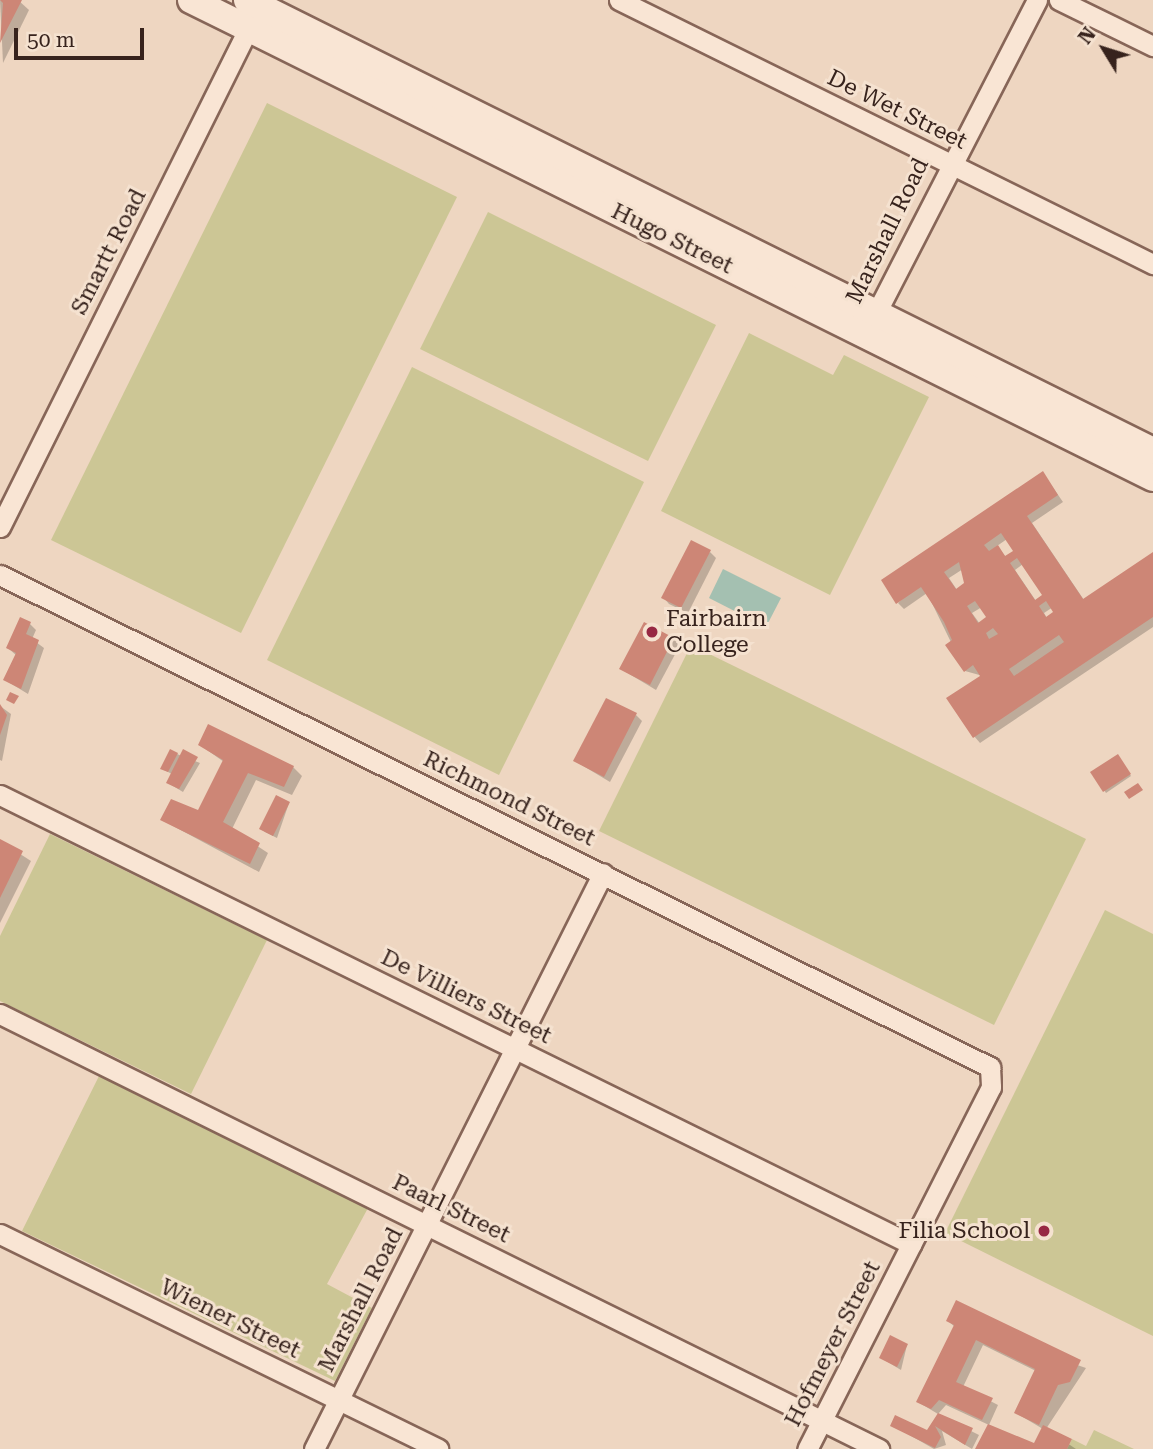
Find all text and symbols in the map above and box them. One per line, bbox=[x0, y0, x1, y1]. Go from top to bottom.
scale bar bbox=[18, 14, 147, 58]
north arrow bbox=[1069, 14, 1139, 84]
text: N bbox=[1073, 23, 1101, 49]
text: 50 m bbox=[27, 28, 75, 52]
street label: De Wet Street bbox=[823, 64, 971, 156]
street label: Marshall Road bbox=[841, 154, 935, 308]
street label: Smartt Road bbox=[66, 185, 152, 319]
street label: Hugo Street bbox=[607, 198, 737, 280]
place label: Fairbairn College bbox=[666, 605, 767, 659]
marker: Fairbairn College bbox=[644, 624, 660, 640]
street label: Richmond Street bbox=[419, 746, 599, 852]
street label: De Villiers Street bbox=[376, 944, 556, 1050]
street label: Paarl Street bbox=[388, 1169, 514, 1249]
place label: Filia School bbox=[898, 1217, 1030, 1245]
street label: Marshall Road bbox=[313, 1223, 409, 1377]
marker: Filia School bbox=[1036, 1223, 1052, 1239]
street label: Hofmeyer Street bbox=[779, 1257, 887, 1431]
street label: Wiener Street bbox=[156, 1273, 304, 1365]

